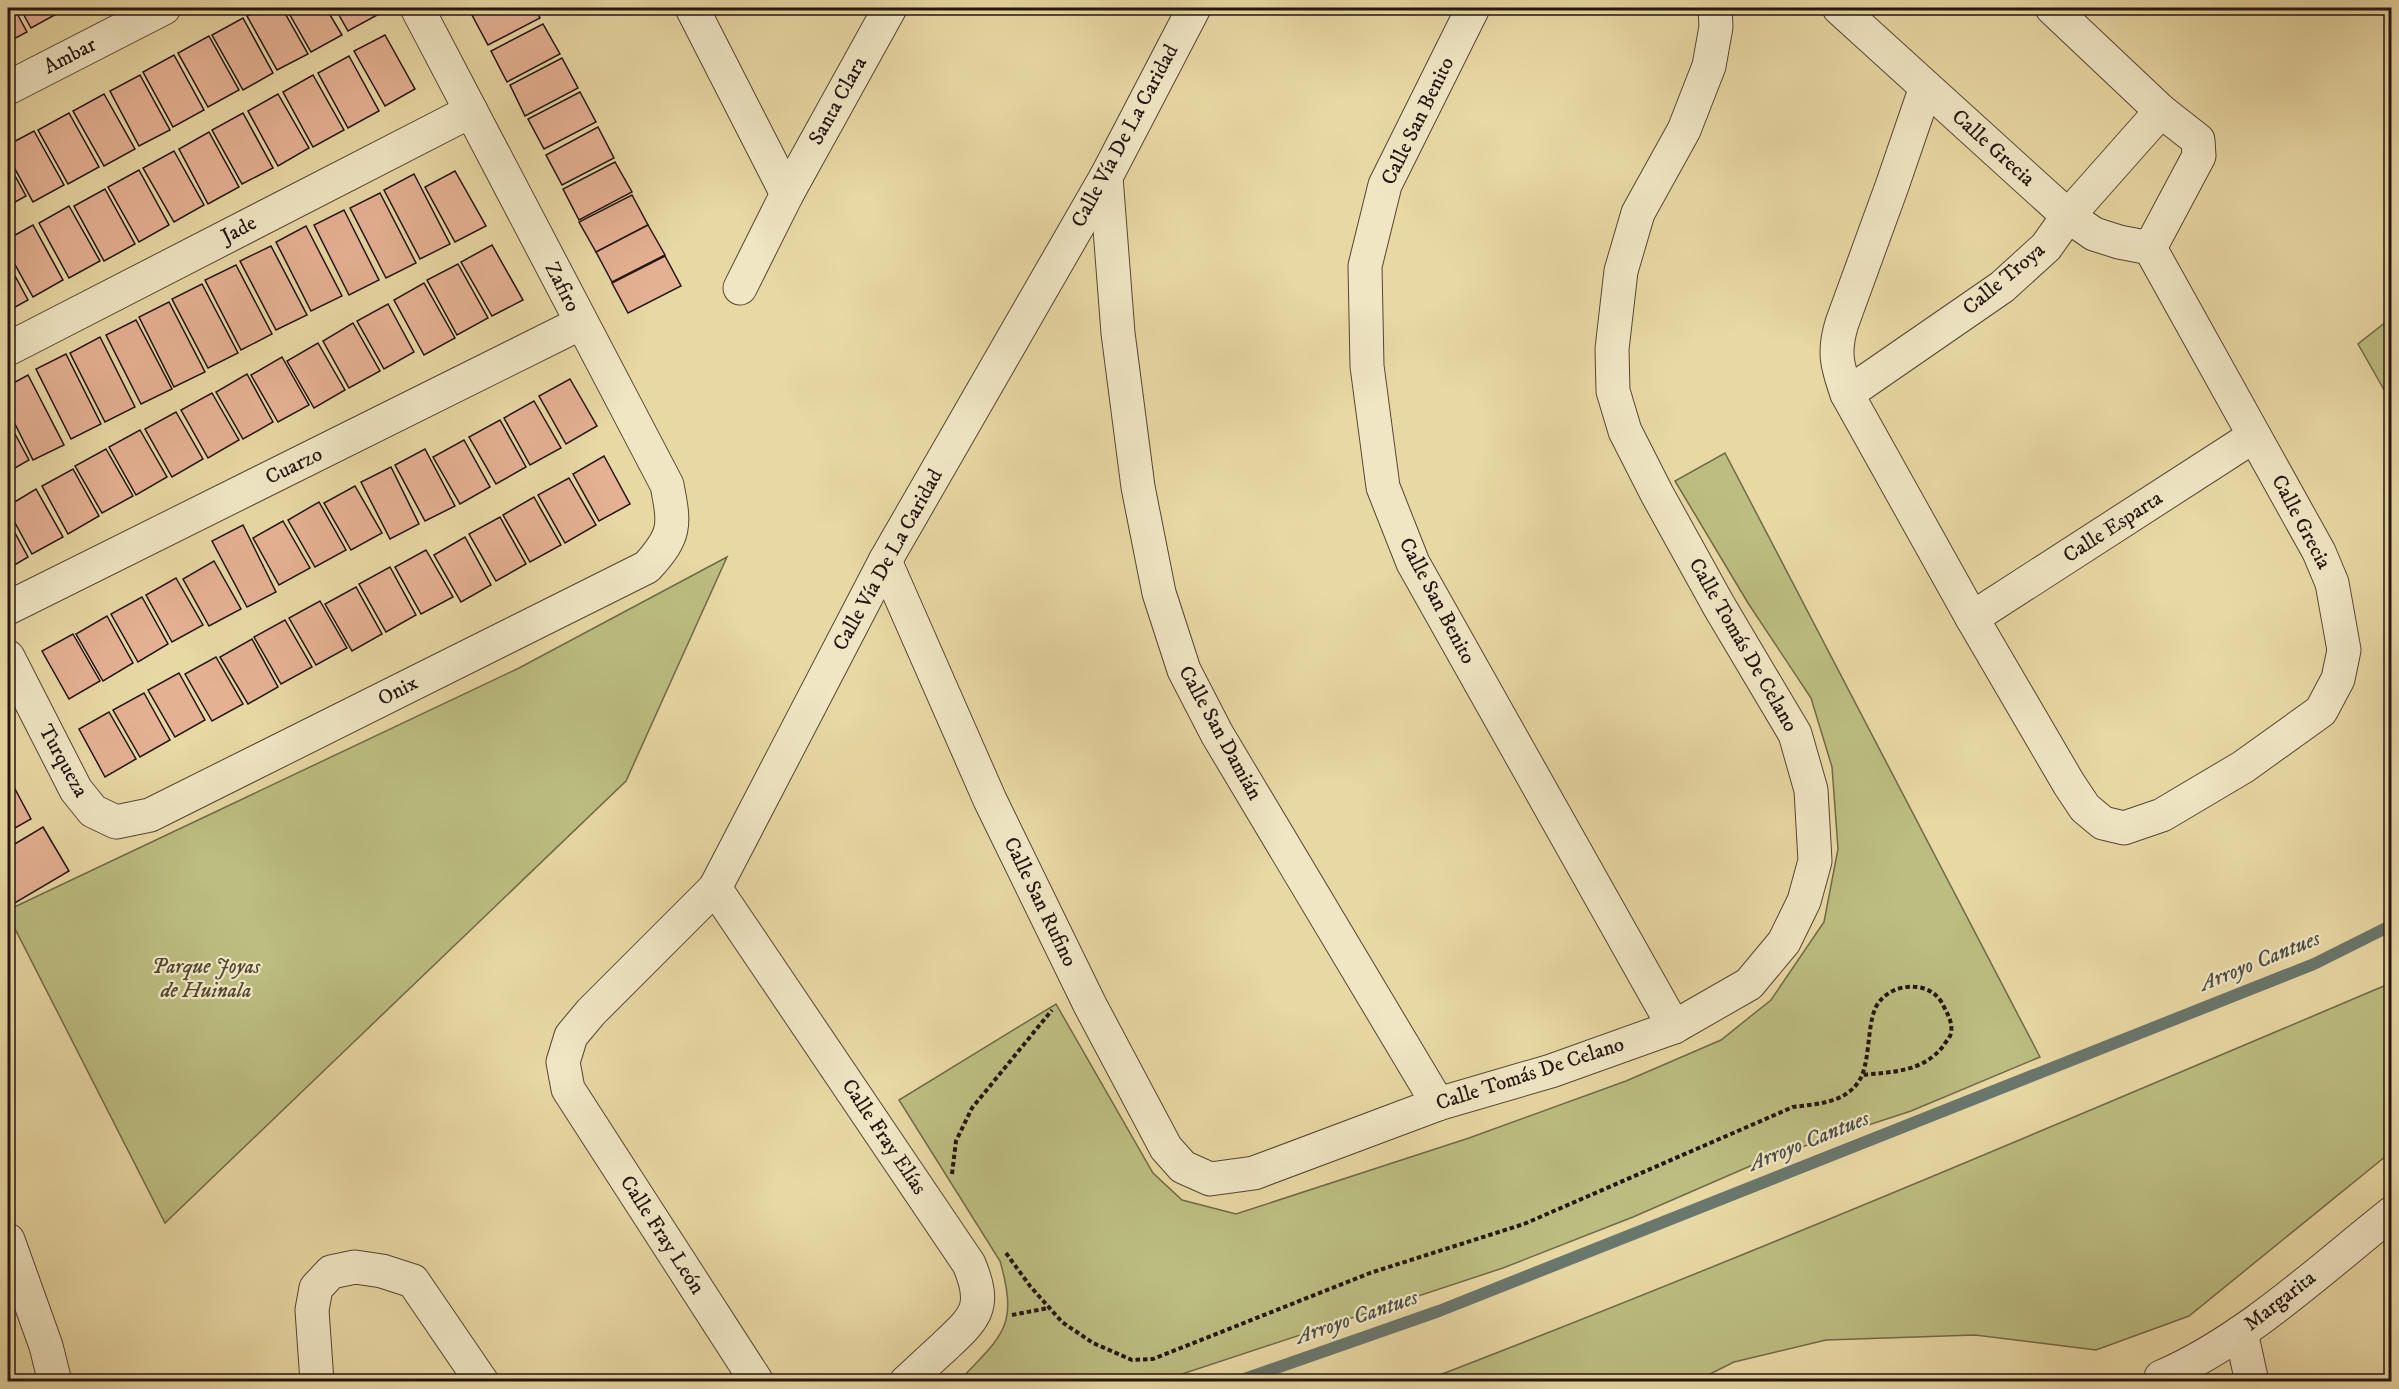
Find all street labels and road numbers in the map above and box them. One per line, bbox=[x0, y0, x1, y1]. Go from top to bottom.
street label: Ambar bbox=[39, 32, 101, 80]
street label: Calle Vía De La Caridad bbox=[1066, 40, 1185, 232]
street label: Santa Clara bbox=[803, 52, 873, 150]
street label: Calle San Benito bbox=[1376, 53, 1460, 189]
street label: Calle Grecia bbox=[1946, 104, 2040, 192]
street label: Jade bbox=[215, 210, 261, 251]
street label: Calle Troya bbox=[1958, 237, 2050, 321]
street label: Zafiro bbox=[539, 258, 585, 316]
street label: Cuarzo bbox=[261, 441, 327, 491]
street label: Calle Vía De La Caridad bbox=[827, 464, 949, 655]
street label: Calle Grecia bbox=[2265, 470, 2337, 574]
street label: Calle Esparta bbox=[2058, 485, 2168, 569]
street label: Calle San Benito bbox=[1393, 533, 1481, 669]
street label: Calle Tomás De Celano bbox=[1683, 553, 1803, 737]
street label: Calle San Damián bbox=[1172, 661, 1268, 805]
street label: Onix bbox=[374, 670, 422, 712]
street label: Turqueza bbox=[32, 720, 94, 802]
street label: Calle San Rufino bbox=[997, 833, 1083, 971]
street label: Calle Tomás De Celano bbox=[1433, 1031, 1627, 1117]
street label: Calle Fray Elías bbox=[836, 1074, 932, 1200]
street label: Calle Fray León bbox=[614, 1171, 710, 1299]
street label: Margarita bbox=[2239, 1265, 2321, 1337]

